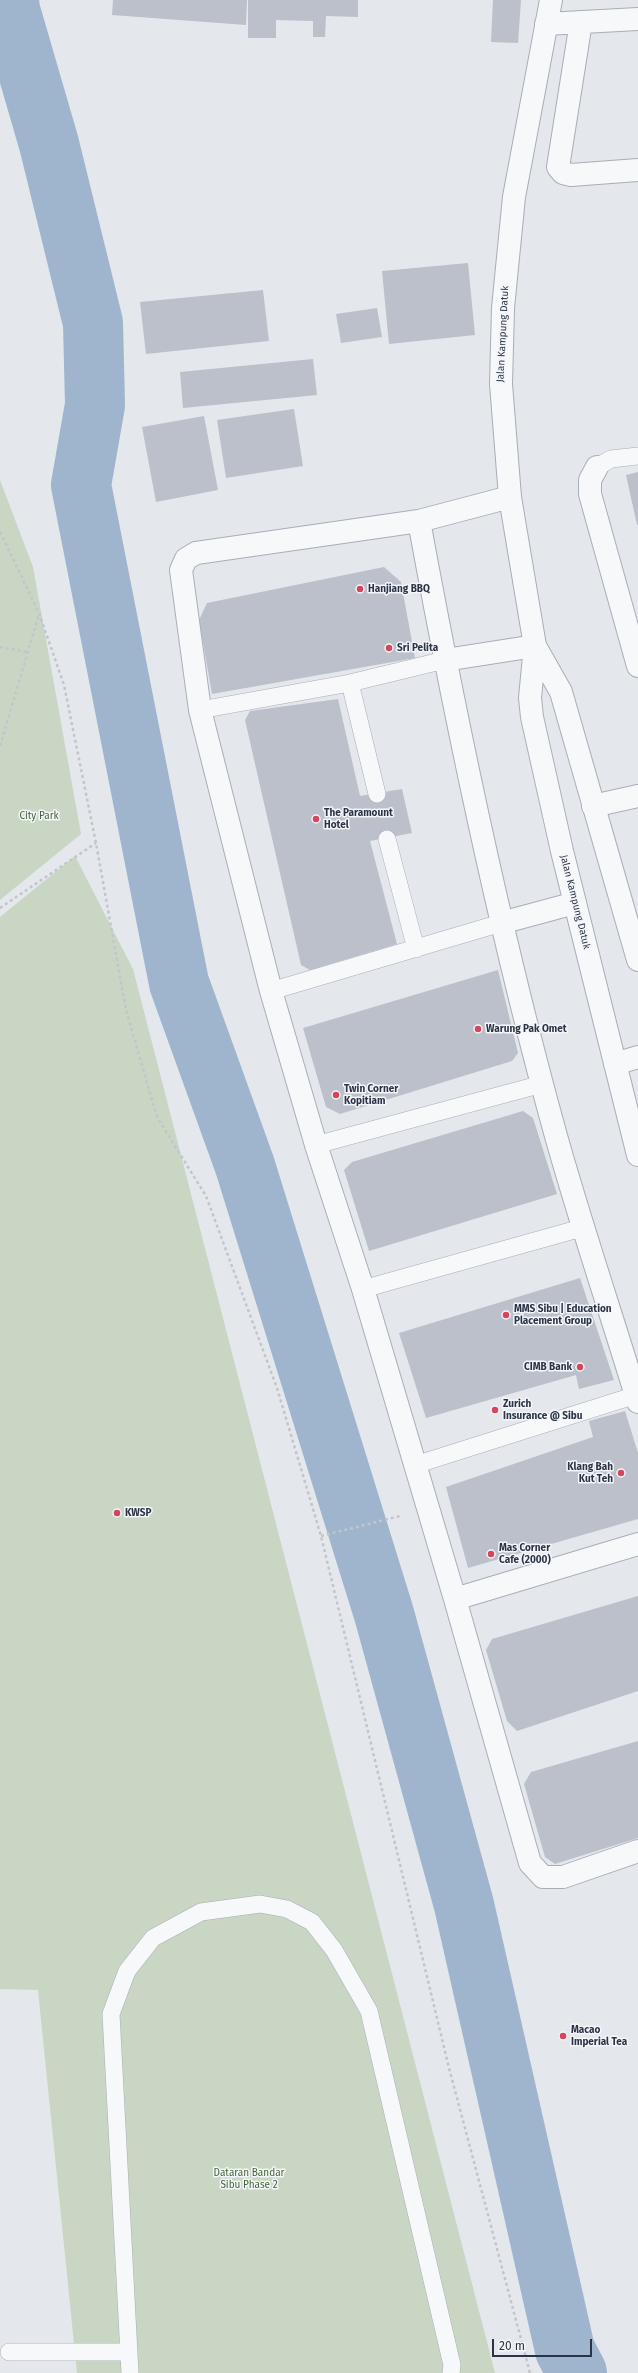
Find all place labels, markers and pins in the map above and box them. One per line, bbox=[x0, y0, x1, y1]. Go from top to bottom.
place label: Hanjiang BBQ bbox=[368, 583, 430, 595]
marker: Hanjiang BBQ bbox=[355, 584, 365, 594]
place label: Sri Pelita bbox=[397, 642, 438, 654]
marker: Sri Pelita bbox=[384, 643, 394, 653]
place label: The Paramount Hotel bbox=[324, 807, 393, 830]
marker: The Paramount Hotel bbox=[311, 814, 321, 824]
place label: Warung Pak Omet bbox=[486, 1023, 567, 1035]
marker: Warung Pak Omet bbox=[473, 1024, 483, 1034]
place label: Twin Corner Kopitiam bbox=[344, 1083, 398, 1106]
marker: Twin Corner Kopitiam bbox=[331, 1090, 341, 1100]
place label: MMS Sibu | Education Placement Group bbox=[514, 1303, 612, 1326]
marker: MMS Sibu | Education Placement Group bbox=[501, 1310, 511, 1320]
place label: CIMB Bank bbox=[524, 1361, 572, 1373]
marker: CIMB Bank bbox=[575, 1362, 585, 1372]
place label: Zurich Insurance @ Sibu bbox=[503, 1398, 582, 1422]
marker: Zurich Insurance @ Sibu bbox=[490, 1405, 500, 1415]
place label: Klang Bah Kut Teh bbox=[567, 1461, 613, 1484]
marker: Klang Bah Kut Teh bbox=[616, 1468, 626, 1478]
place label: KWSP bbox=[125, 1507, 151, 1519]
marker: KWSP bbox=[112, 1508, 122, 1518]
place label: Mas Corner Cafe (2000) bbox=[499, 1542, 551, 1566]
marker: Mas Corner Cafe (2000) bbox=[486, 1549, 496, 1559]
place label: Macao Imperial Tea bbox=[571, 2024, 627, 2048]
marker: Macao Imperial Tea bbox=[558, 2031, 568, 2041]

